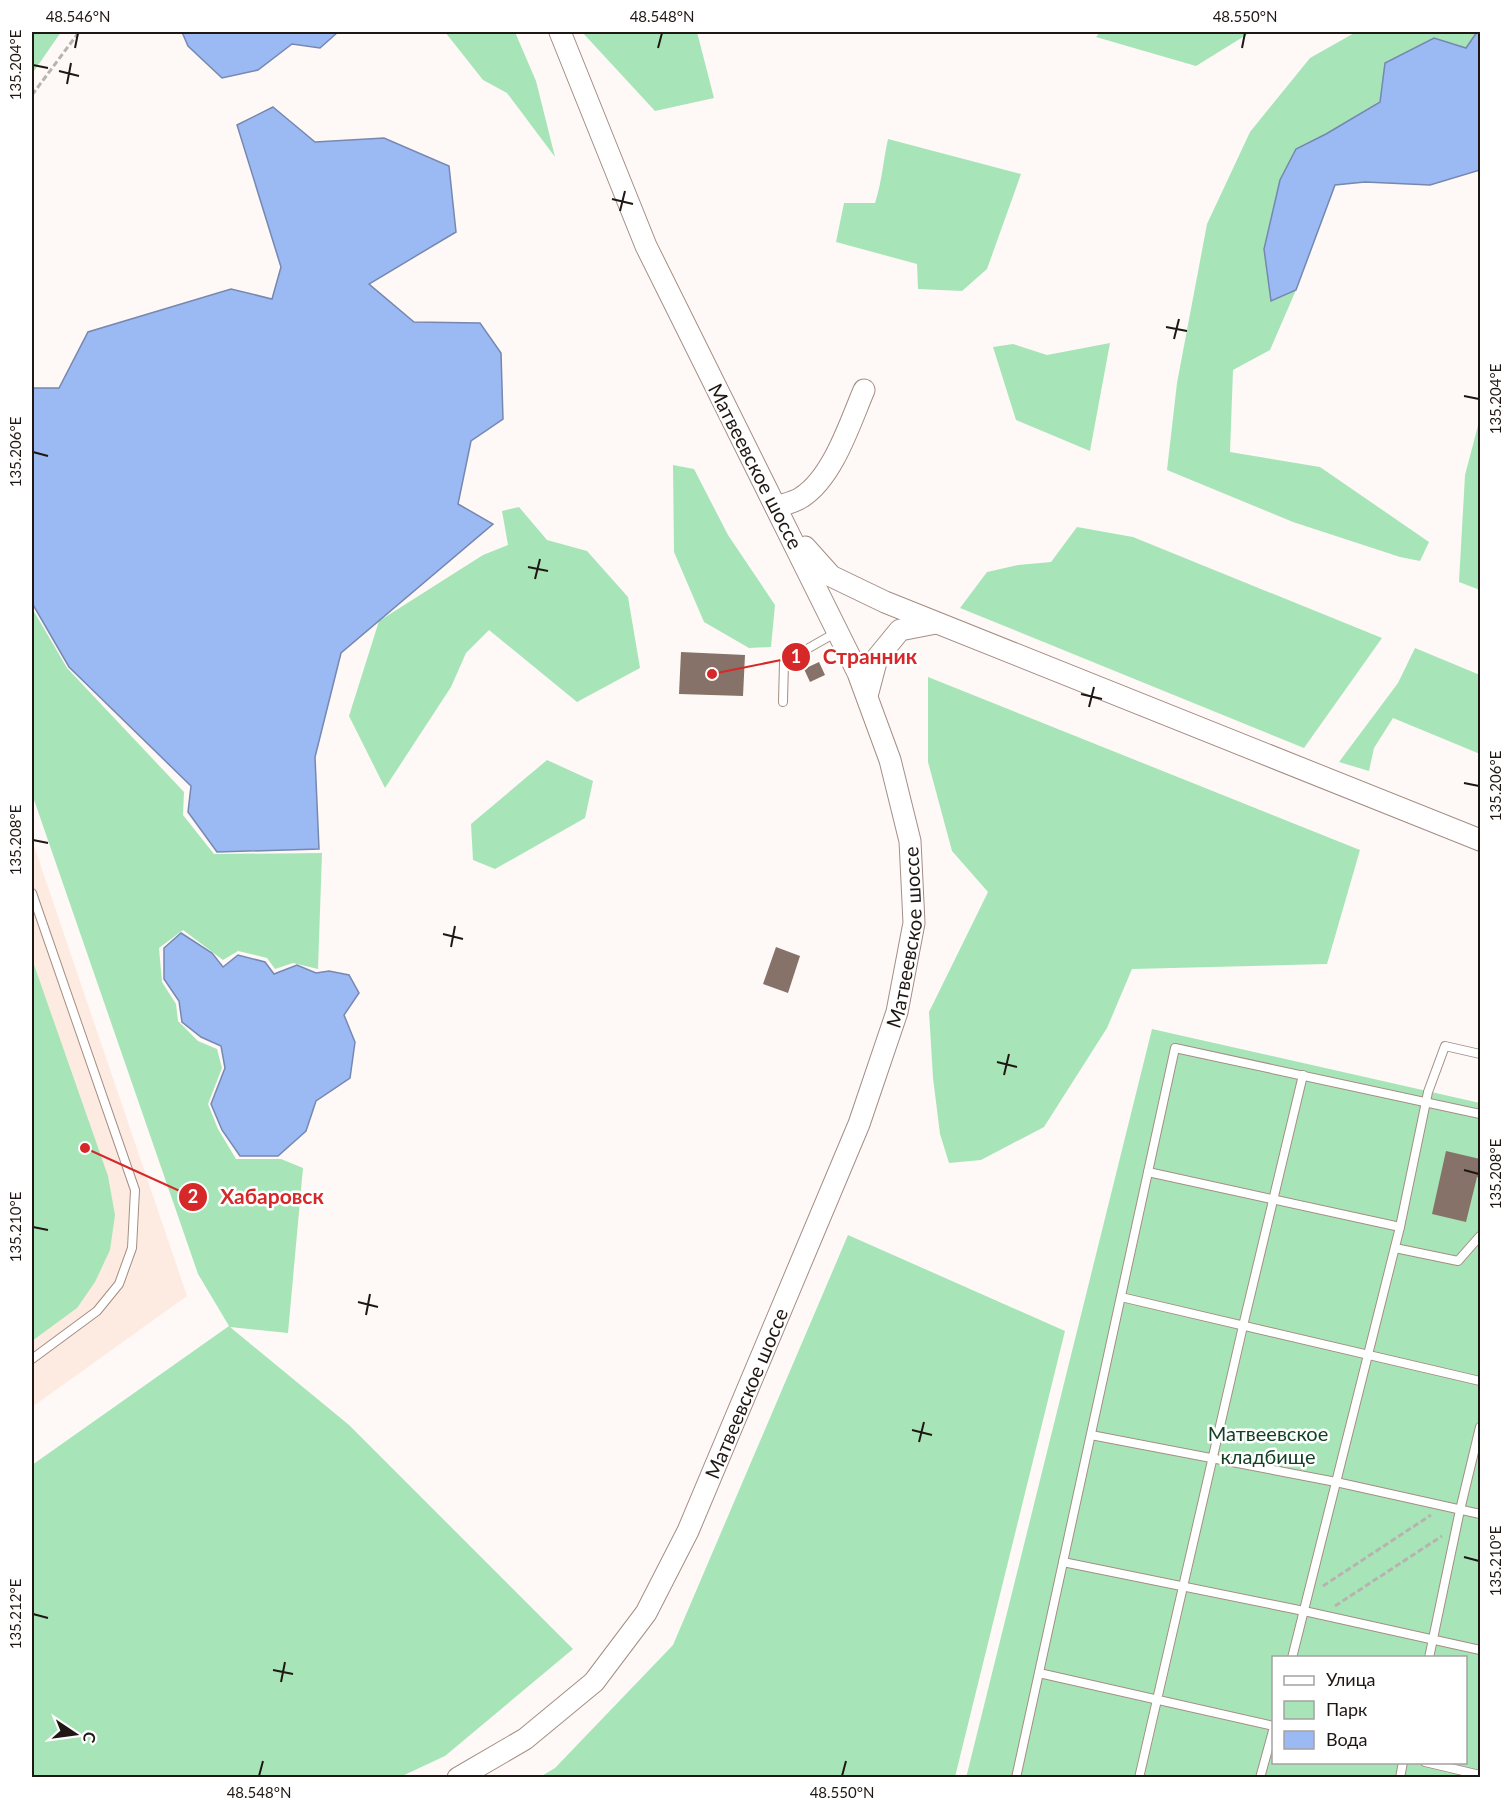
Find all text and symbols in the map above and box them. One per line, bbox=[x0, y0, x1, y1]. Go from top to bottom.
text: 48.546°N bbox=[46, 7, 110, 25]
text: 48.548°N bbox=[630, 7, 694, 25]
text: 48.550°N bbox=[1213, 7, 1277, 25]
text: 135.204°E bbox=[6, 30, 24, 100]
text: 135.204°E bbox=[1486, 364, 1504, 434]
street label: Матвеевское шоссе bbox=[704, 379, 808, 553]
text: 135.206°E bbox=[6, 417, 24, 487]
callout: Странник bbox=[781, 637, 929, 676]
text: Странник bbox=[823, 643, 918, 668]
text: 1 bbox=[791, 645, 801, 667]
text: 135.206°E bbox=[1486, 751, 1504, 821]
text: 135.208°E bbox=[6, 805, 24, 875]
street label: Матвеевское шоссе bbox=[881, 846, 926, 1031]
text: 135.208°E bbox=[1486, 1139, 1504, 1209]
callout: Хабаровск bbox=[178, 1177, 336, 1216]
text: Хабаровск bbox=[220, 1183, 324, 1208]
text: 2 bbox=[188, 1185, 198, 1207]
text: 135.210°E bbox=[6, 1192, 24, 1262]
street label: Матвеевское шоссе bbox=[699, 1304, 792, 1482]
park label: Матвеевское кладбище bbox=[1208, 1421, 1328, 1468]
text: 135.210°E bbox=[1486, 1526, 1504, 1596]
text: 135.212°E bbox=[6, 1579, 24, 1649]
legend bbox=[1272, 1656, 1467, 1764]
text: Улица bbox=[1326, 1668, 1376, 1690]
text: Парк bbox=[1326, 1698, 1368, 1720]
north arrow bbox=[45, 1704, 105, 1764]
text: Вода bbox=[1326, 1728, 1367, 1750]
text: С bbox=[80, 1730, 101, 1745]
text: 48.548°N bbox=[227, 1783, 291, 1801]
text: 48.550°N bbox=[810, 1783, 874, 1801]

